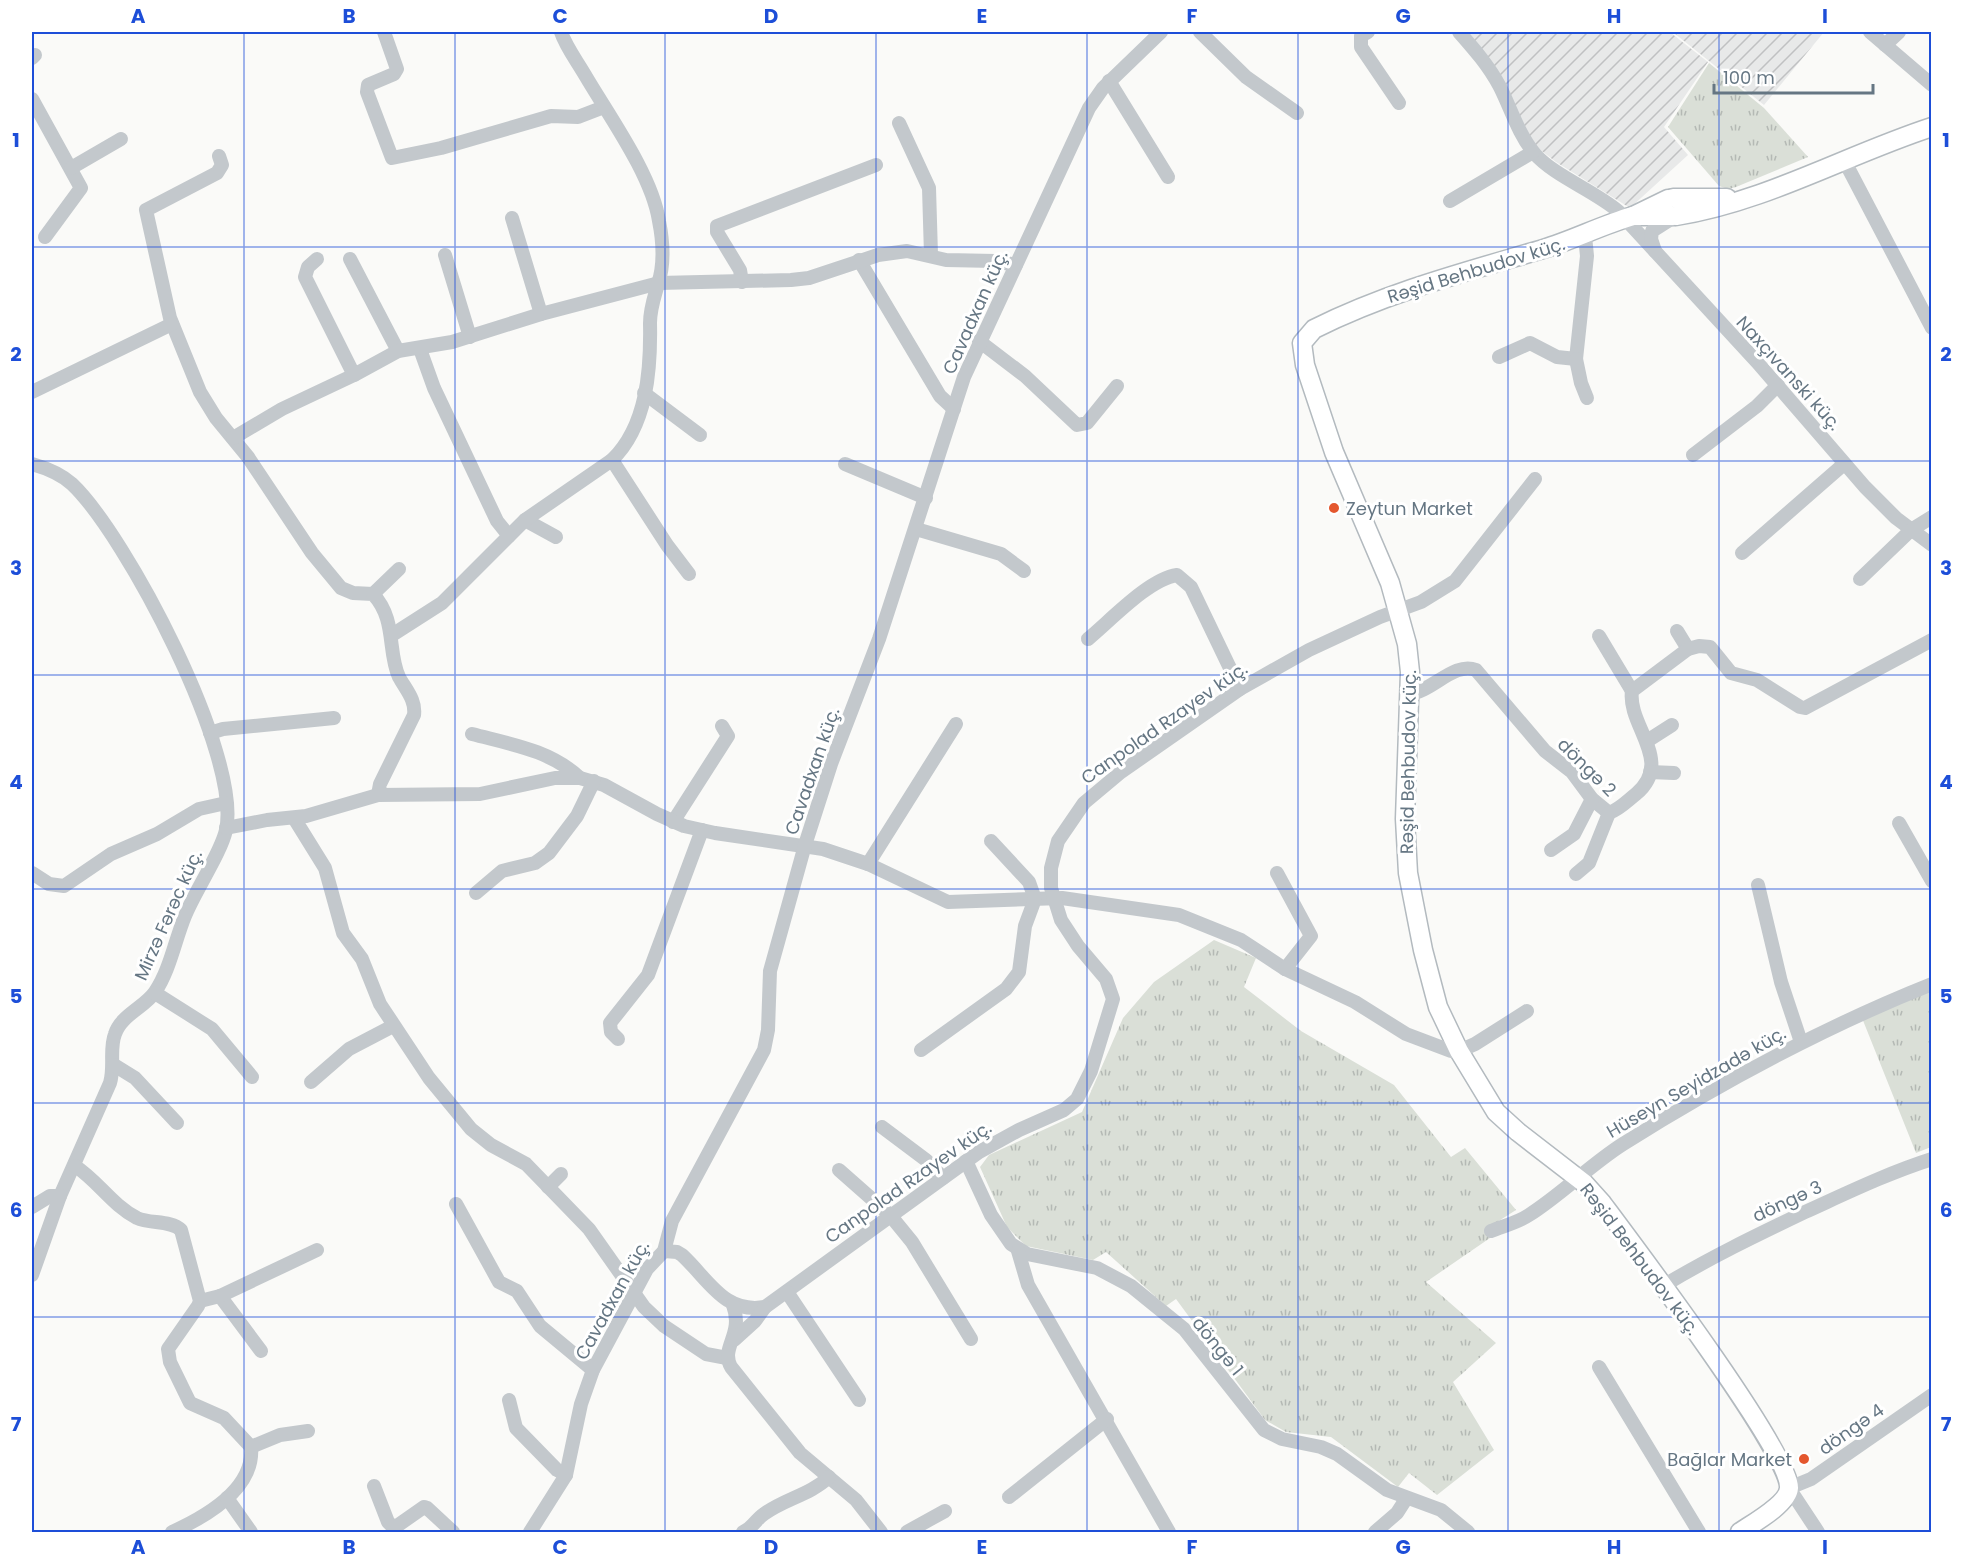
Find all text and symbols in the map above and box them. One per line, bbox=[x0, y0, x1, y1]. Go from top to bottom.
text: A bbox=[131, 2, 146, 30]
text: B bbox=[342, 2, 356, 30]
text: C bbox=[552, 2, 568, 30]
text: D bbox=[764, 2, 778, 30]
text: E bbox=[977, 2, 987, 30]
text: F bbox=[1187, 2, 1198, 30]
text: G bbox=[1395, 2, 1411, 30]
text: H bbox=[1607, 2, 1621, 30]
text: I bbox=[1822, 2, 1828, 30]
scale bar bbox=[1714, 57, 1873, 95]
text: 100 m bbox=[1723, 65, 1775, 90]
text: 1 bbox=[12, 126, 20, 154]
text: 1 bbox=[1942, 126, 1950, 154]
street label: Rəşid Behbudov küç. bbox=[1384, 231, 1568, 309]
street label: Cavadxan küç. bbox=[937, 246, 1013, 378]
street label: Naxçıvanski küç. bbox=[1731, 310, 1847, 436]
text: 2 bbox=[10, 340, 22, 368]
text: 2 bbox=[1940, 340, 1952, 368]
place label: Zeytun Market bbox=[1346, 496, 1473, 521]
marker: Zeytun Market bbox=[1327, 501, 1341, 515]
text: 3 bbox=[10, 554, 22, 582]
text: 3 bbox=[1940, 554, 1952, 582]
street label: Canpolad Rzayev küç. bbox=[1076, 656, 1252, 790]
street label: Rəşid Behbudov küç. bbox=[1394, 670, 1422, 854]
street label: Cavadxan küç. bbox=[779, 704, 845, 838]
street label: döngə 2 bbox=[1552, 732, 1622, 802]
text: 4 bbox=[9, 768, 23, 796]
text: 4 bbox=[1939, 768, 1953, 796]
street label: Mirzə Fərəc küç. bbox=[128, 846, 208, 984]
text: 5 bbox=[10, 982, 23, 1010]
text: 5 bbox=[1940, 982, 1953, 1010]
street label: Hüseyn Seyidzadə küç. bbox=[1602, 1020, 1790, 1144]
street label: Canpolad Rzayev küç. bbox=[820, 1115, 996, 1249]
street label: döngə 3 bbox=[1748, 1174, 1826, 1228]
street label: Rəşid Behbudov küç. bbox=[1575, 1178, 1705, 1340]
text: 6 bbox=[10, 1196, 22, 1224]
text: 6 bbox=[1940, 1196, 1952, 1224]
street label: Cavadxan küç. bbox=[569, 1236, 655, 1364]
street label: döngə 1 bbox=[1187, 1311, 1249, 1381]
street label: döngə 4 bbox=[1813, 1397, 1889, 1461]
text: 7 bbox=[11, 1410, 22, 1438]
text: 7 bbox=[1941, 1410, 1952, 1438]
place label: Bağlar Market bbox=[1667, 1447, 1792, 1472]
marker: Bağlar Market bbox=[1797, 1452, 1811, 1466]
text: A bbox=[131, 1533, 146, 1561]
text: B bbox=[342, 1533, 356, 1561]
text: C bbox=[552, 1533, 568, 1561]
text: D bbox=[764, 1533, 778, 1561]
text: E bbox=[977, 1533, 987, 1561]
text: F bbox=[1187, 1533, 1198, 1561]
text: G bbox=[1395, 1533, 1411, 1561]
text: H bbox=[1607, 1533, 1621, 1561]
text: I bbox=[1822, 1533, 1828, 1561]

